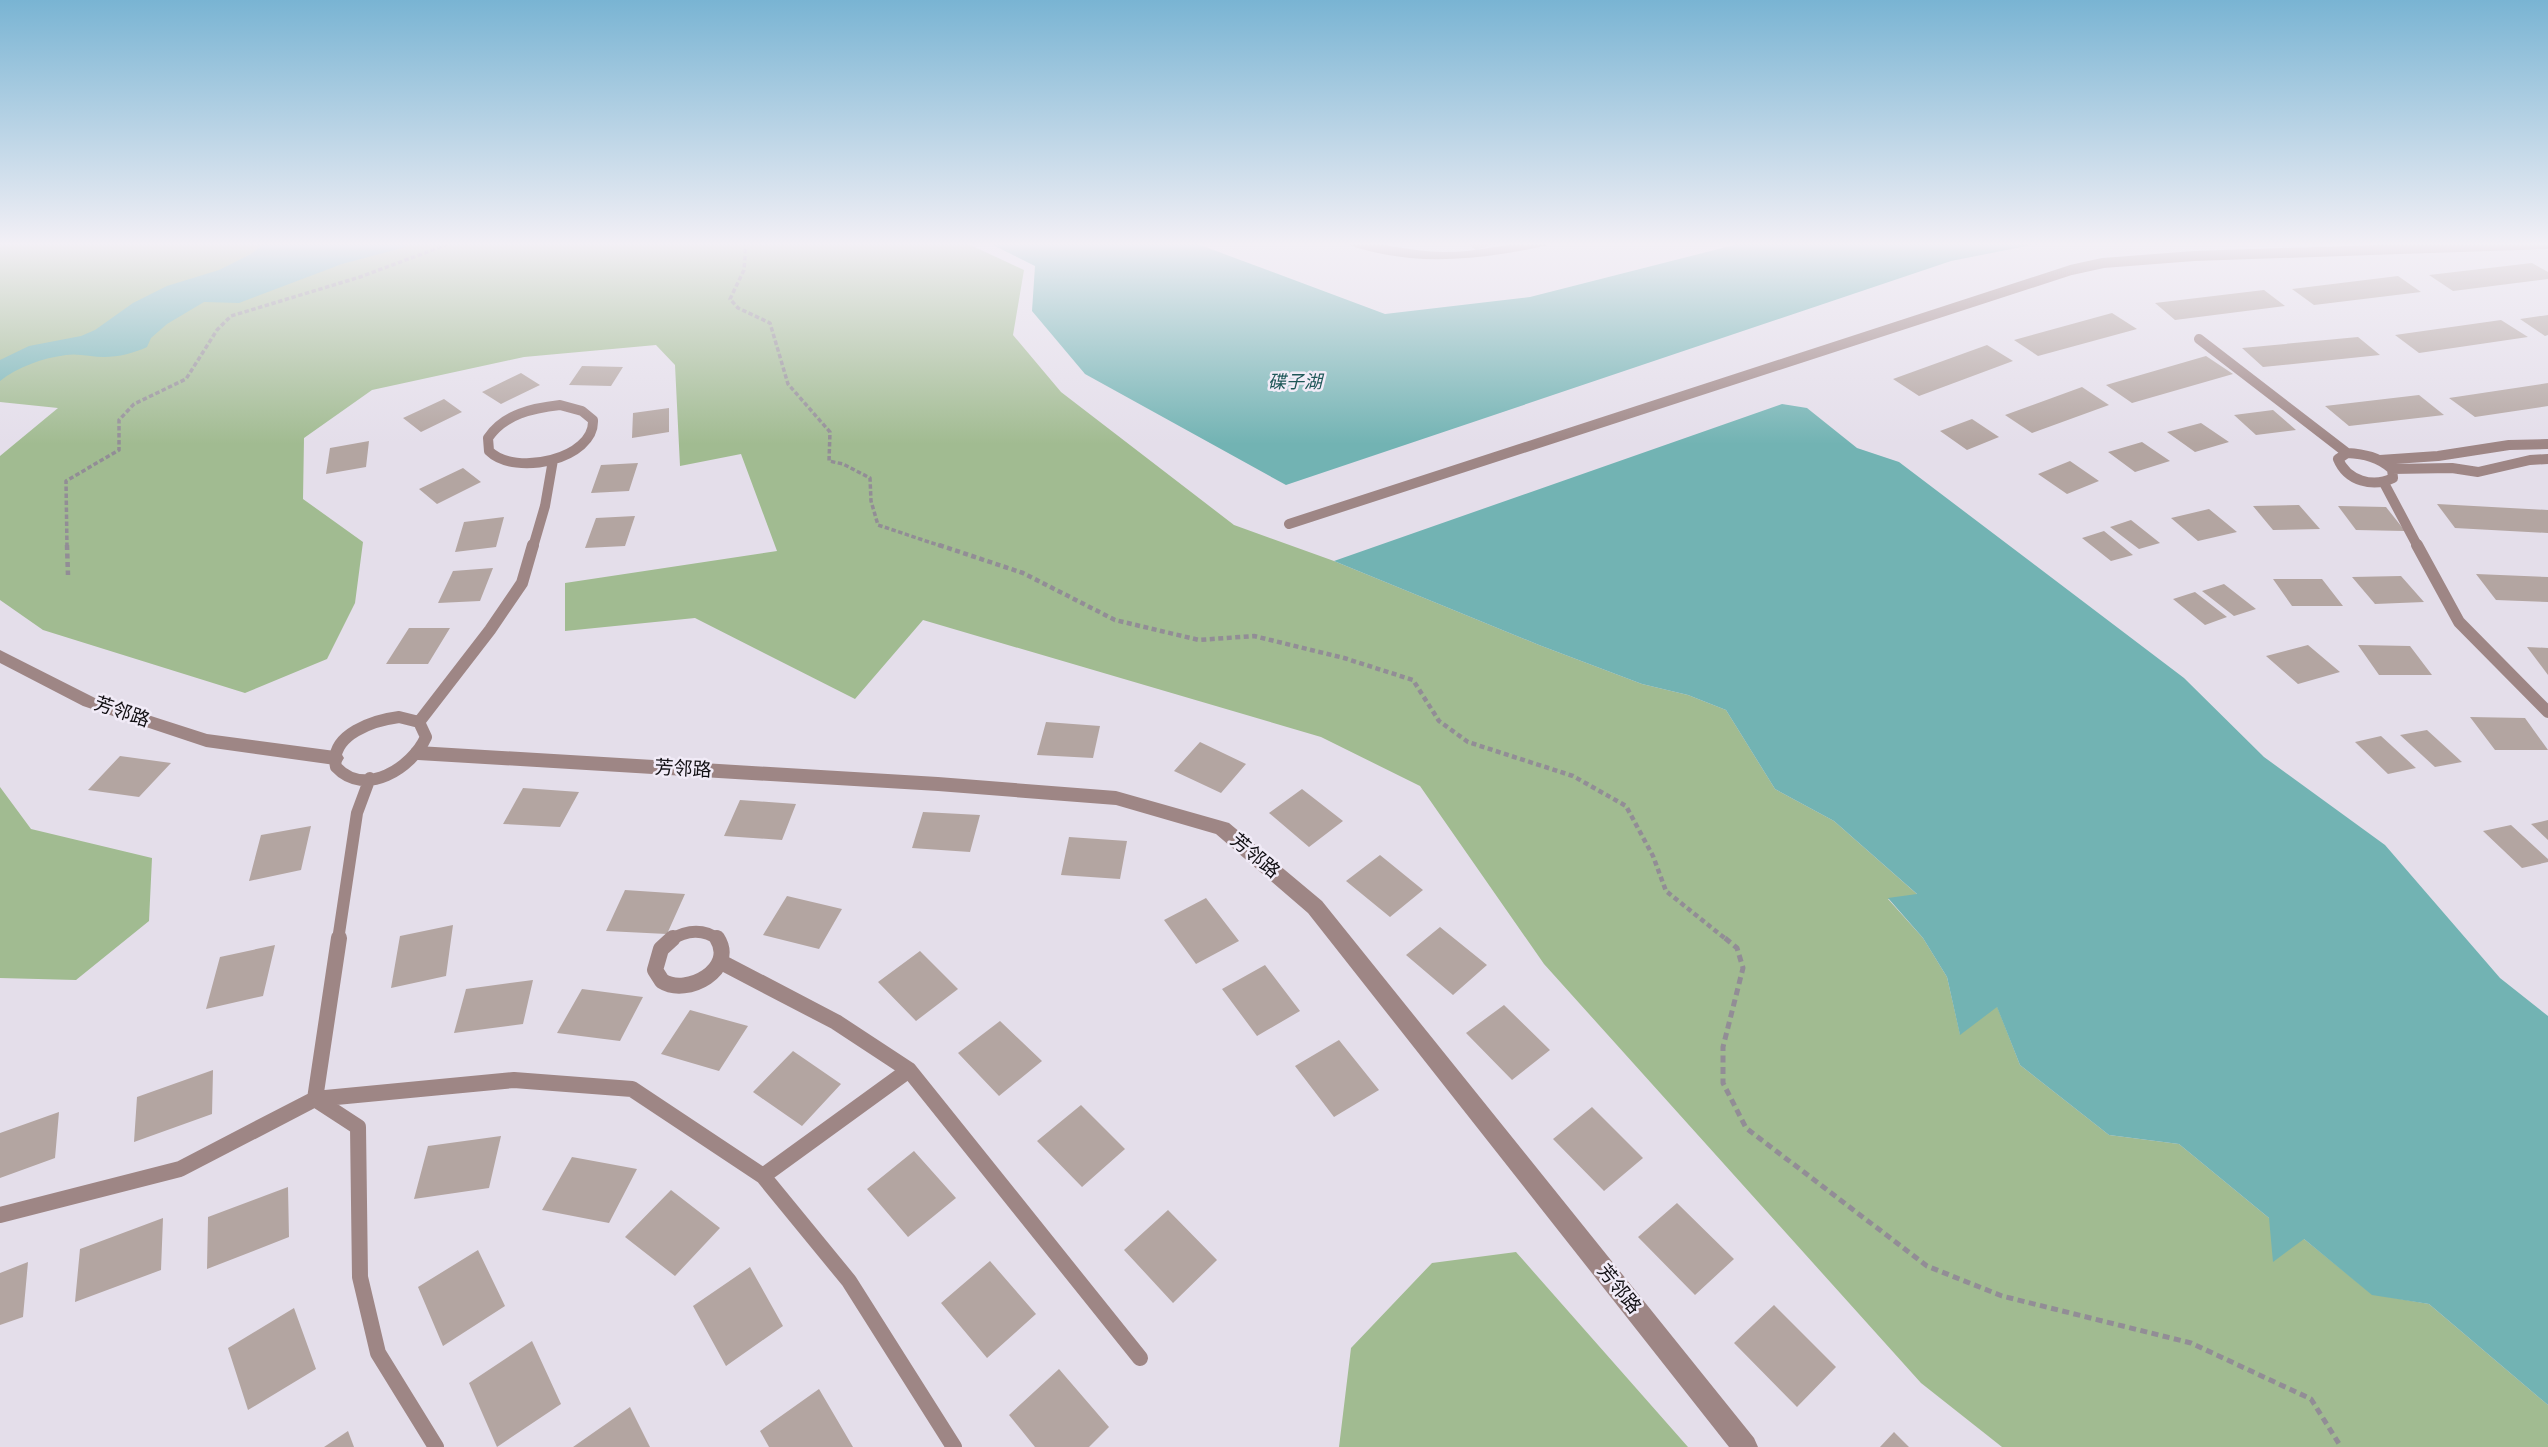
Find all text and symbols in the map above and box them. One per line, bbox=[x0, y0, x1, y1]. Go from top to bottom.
water label: 碟子湖 bbox=[1268, 371, 1325, 393]
street label: 芳邻路 bbox=[91, 692, 153, 732]
street label: 芳邻路 bbox=[654, 757, 712, 781]
street label: 芳邻路 bbox=[1226, 829, 1284, 883]
street label: 芳邻路 bbox=[1593, 1260, 1645, 1318]

